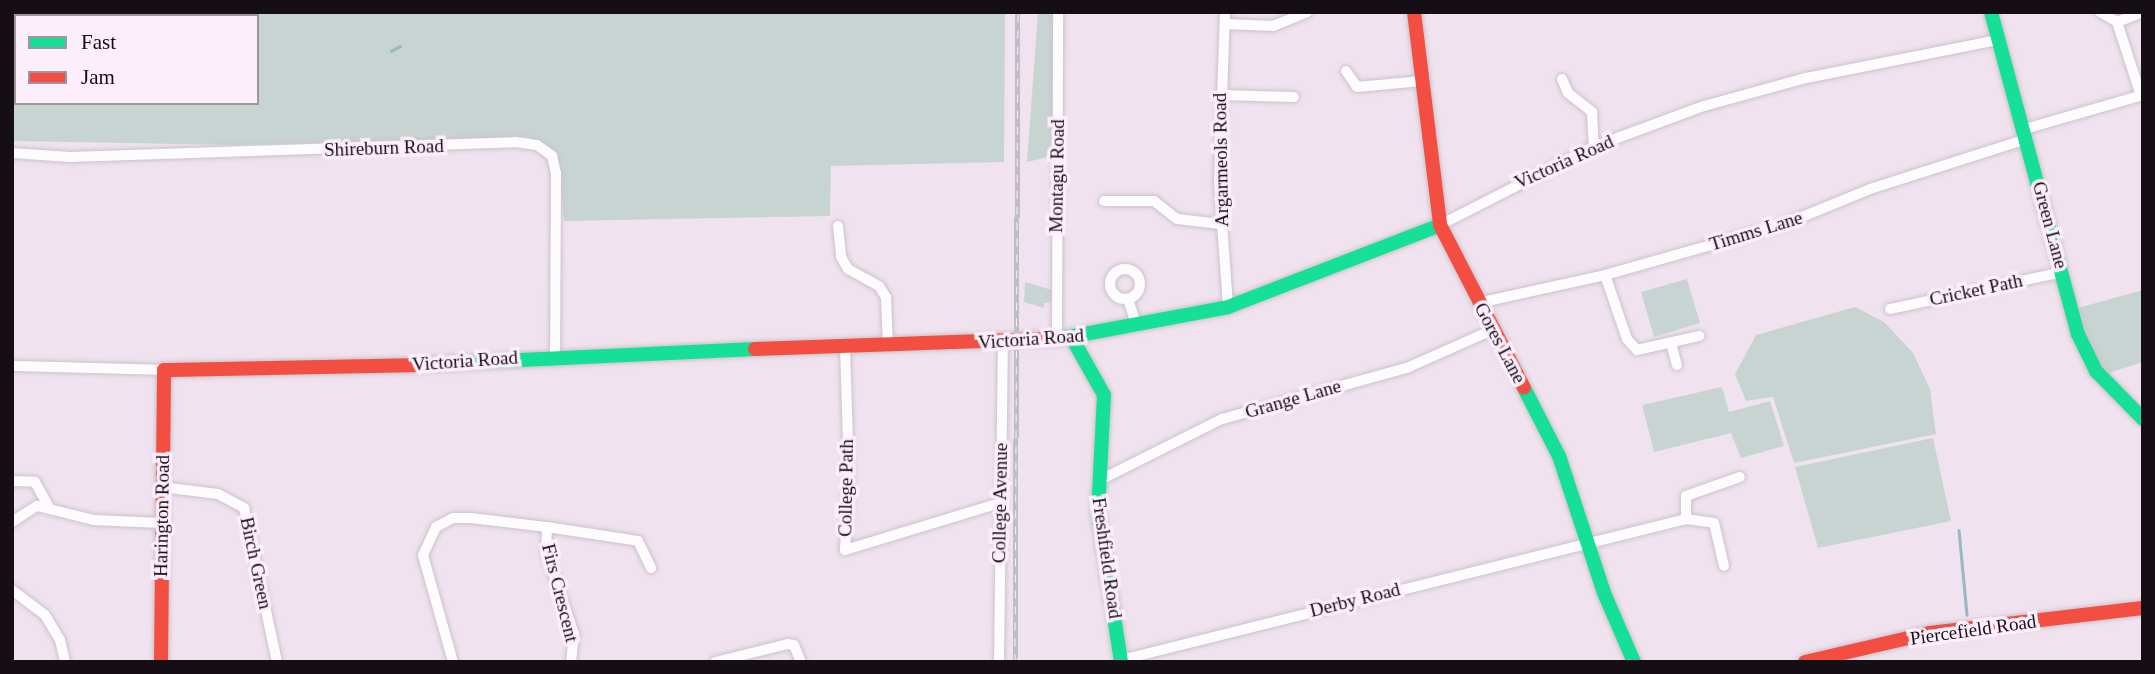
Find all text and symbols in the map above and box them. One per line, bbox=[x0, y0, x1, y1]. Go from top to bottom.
legend bbox=[14, 14, 259, 105]
text: Fast bbox=[81, 30, 116, 54]
text: Jam bbox=[81, 65, 115, 89]
street label: Argarmeols Road bbox=[1208, 93, 1234, 227]
street label: Montagu Road bbox=[1045, 119, 1069, 233]
street label: Victoria Road bbox=[1511, 130, 1617, 194]
street label: Shireburn Road bbox=[324, 135, 444, 161]
street label: Green Lane bbox=[2027, 179, 2073, 271]
street label: Timms Lane bbox=[1707, 206, 1805, 256]
street label: Cricket Path bbox=[1927, 269, 2025, 311]
street label: Gores Lane bbox=[1469, 299, 1531, 387]
street label: Victoria Road bbox=[977, 324, 1085, 354]
street label: Victoria Road bbox=[411, 346, 519, 376]
street label: Grange Lane bbox=[1242, 374, 1344, 424]
street label: College Path bbox=[834, 439, 858, 537]
street label: College Avenue bbox=[988, 442, 1012, 564]
street label: Harington Road bbox=[150, 455, 174, 577]
street label: Freshfield Road bbox=[1087, 496, 1127, 620]
street label: Birch Green bbox=[235, 515, 277, 611]
street label: Firs Crescent bbox=[537, 541, 583, 645]
street label: Derby Road bbox=[1307, 578, 1403, 622]
street label: Piercefield Road bbox=[1908, 610, 2038, 650]

